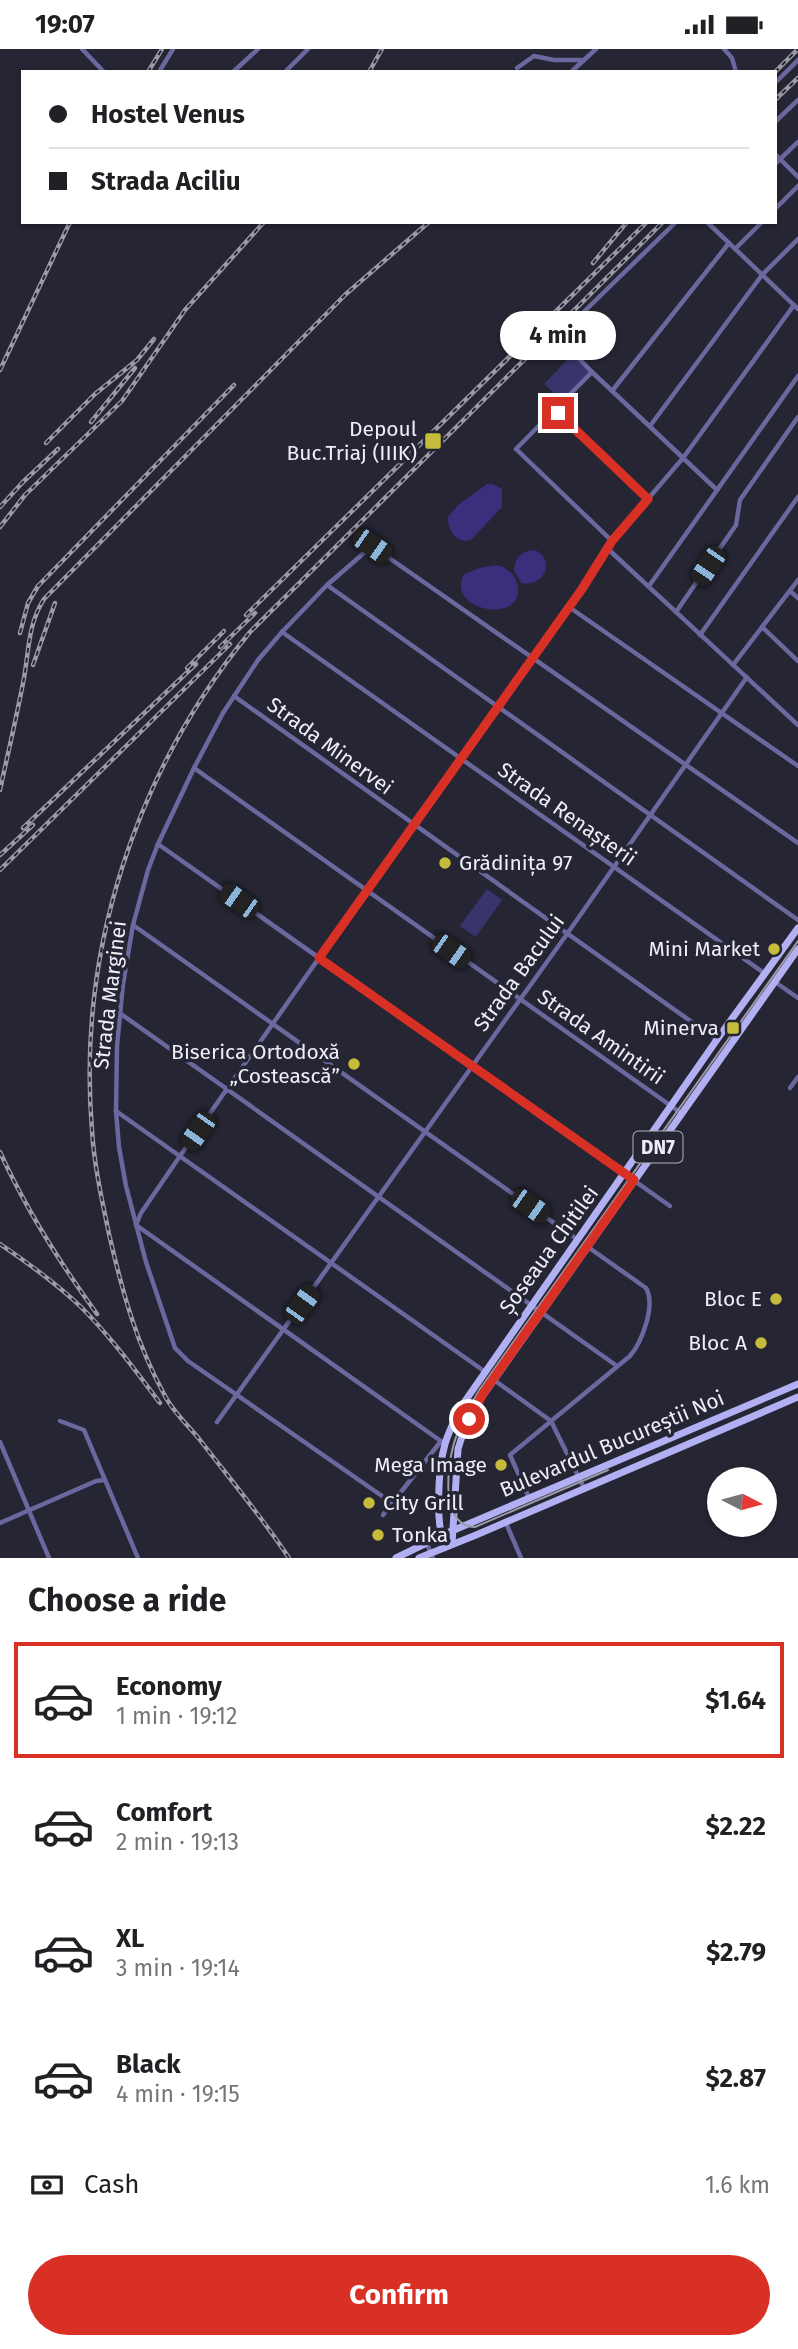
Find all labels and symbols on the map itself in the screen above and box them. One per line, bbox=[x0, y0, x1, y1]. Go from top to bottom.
callout: 4 min bbox=[500, 311, 616, 361]
route end bbox=[542, 397, 574, 429]
place label: Depoul Buc.Triaj (IIIK) bbox=[287, 416, 417, 466]
marker: Depoul Buc.Triaj (IIIK) bbox=[423, 431, 443, 451]
car bbox=[349, 525, 396, 567]
car bbox=[688, 543, 729, 589]
street label: Strada Minervei bbox=[262, 692, 398, 800]
street label: Strada Renașterii bbox=[493, 757, 641, 871]
place label: Grădinița 97 bbox=[459, 850, 572, 876]
marker: Grădinița 97 bbox=[437, 855, 453, 871]
car bbox=[216, 880, 263, 922]
street label: Strada Bacului bbox=[468, 910, 570, 1036]
street label: Strada Marginei bbox=[88, 919, 132, 1071]
car bbox=[428, 930, 475, 972]
place label: Mini Market bbox=[648, 936, 760, 962]
marker: Mini Market bbox=[766, 941, 782, 957]
street label: Strada Amintirii bbox=[532, 984, 670, 1090]
place label: Minerva bbox=[643, 1015, 719, 1041]
marker: Minerva bbox=[725, 1020, 741, 1036]
place label: Biserica Ortodoxă „Costească” bbox=[171, 1039, 340, 1089]
marker: Biserica Ortodoxă „Costească” bbox=[346, 1056, 362, 1072]
car bbox=[178, 1108, 219, 1154]
road number: DN7 bbox=[634, 1131, 682, 1163]
street label: Șoseaua Chitilei bbox=[494, 1181, 604, 1319]
car bbox=[507, 1185, 554, 1227]
car bbox=[282, 1281, 323, 1327]
place label: Bloc E bbox=[704, 1286, 762, 1312]
marker: Bloc E bbox=[768, 1291, 784, 1307]
place label: Bloc A bbox=[688, 1330, 747, 1356]
marker: Bloc A bbox=[753, 1335, 769, 1351]
street label: Bulevardul Bucureștii Noi bbox=[496, 1385, 728, 1503]
route start bbox=[453, 1403, 485, 1435]
place label: Mega Image bbox=[374, 1452, 487, 1478]
marker: Mega Image bbox=[493, 1457, 509, 1473]
north arrow bbox=[707, 1467, 777, 1537]
place label: City Grill bbox=[383, 1490, 464, 1516]
marker: City Grill bbox=[361, 1495, 377, 1511]
place label: Tonka bbox=[392, 1522, 448, 1548]
marker: Tonka bbox=[370, 1527, 386, 1543]

